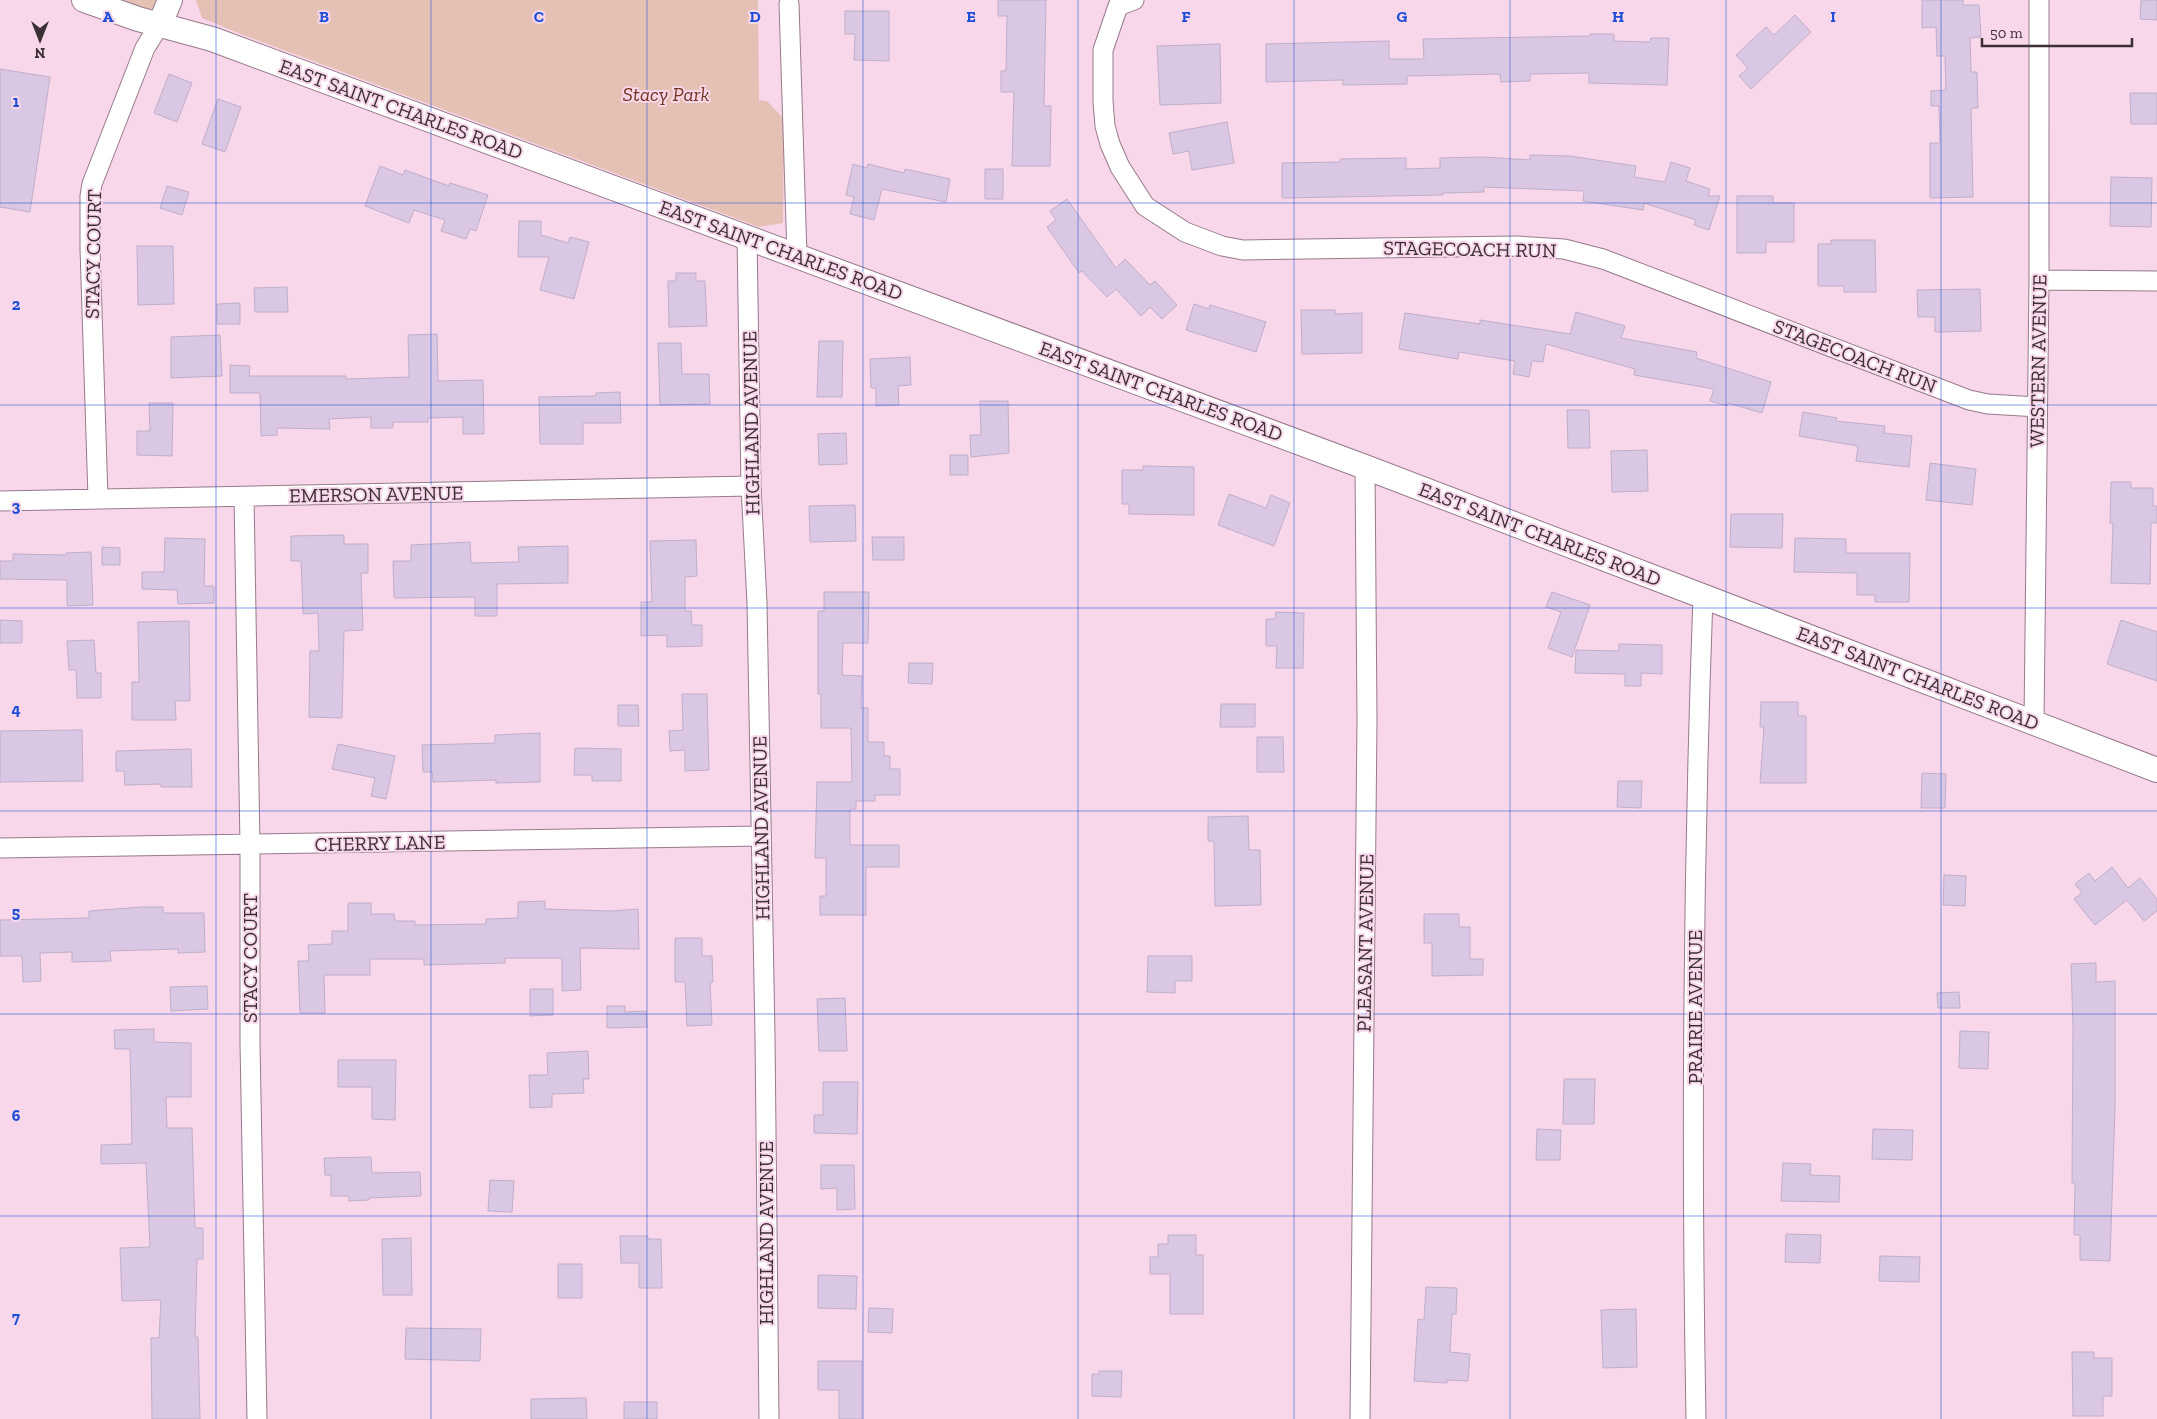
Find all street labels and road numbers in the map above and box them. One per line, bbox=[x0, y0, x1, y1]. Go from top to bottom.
street label: EAST SAINT CHARLES ROAD bbox=[276, 54, 526, 164]
street label: STACY COURT bbox=[80, 189, 106, 319]
street label: EAST SAINT CHARLES ROAD bbox=[656, 195, 906, 305]
street label: STAGECOACH RUN bbox=[1383, 235, 1557, 263]
street label: WESTERN AVENUE bbox=[2024, 274, 2052, 448]
street label: STAGECOACH RUN bbox=[1770, 314, 1940, 398]
street label: HIGHLAND AVENUE bbox=[737, 331, 765, 515]
street label: EAST SAINT CHARLES ROAD bbox=[1036, 336, 1286, 446]
street label: EAST SAINT CHARLES ROAD bbox=[1416, 477, 1664, 591]
street label: EMERSON AVENUE bbox=[289, 480, 463, 508]
street label: EAST SAINT CHARLES ROAD bbox=[1794, 621, 2042, 735]
street label: HIGHLAND AVENUE bbox=[747, 736, 775, 920]
street label: CHERRY LANE bbox=[315, 830, 445, 856]
street label: PLEASANT AVENUE bbox=[1351, 854, 1379, 1032]
street label: STACY COURT bbox=[238, 893, 262, 1023]
street label: PRAIRIE AVENUE bbox=[1683, 930, 1707, 1084]
street label: HIGHLAND AVENUE bbox=[754, 1141, 778, 1325]

